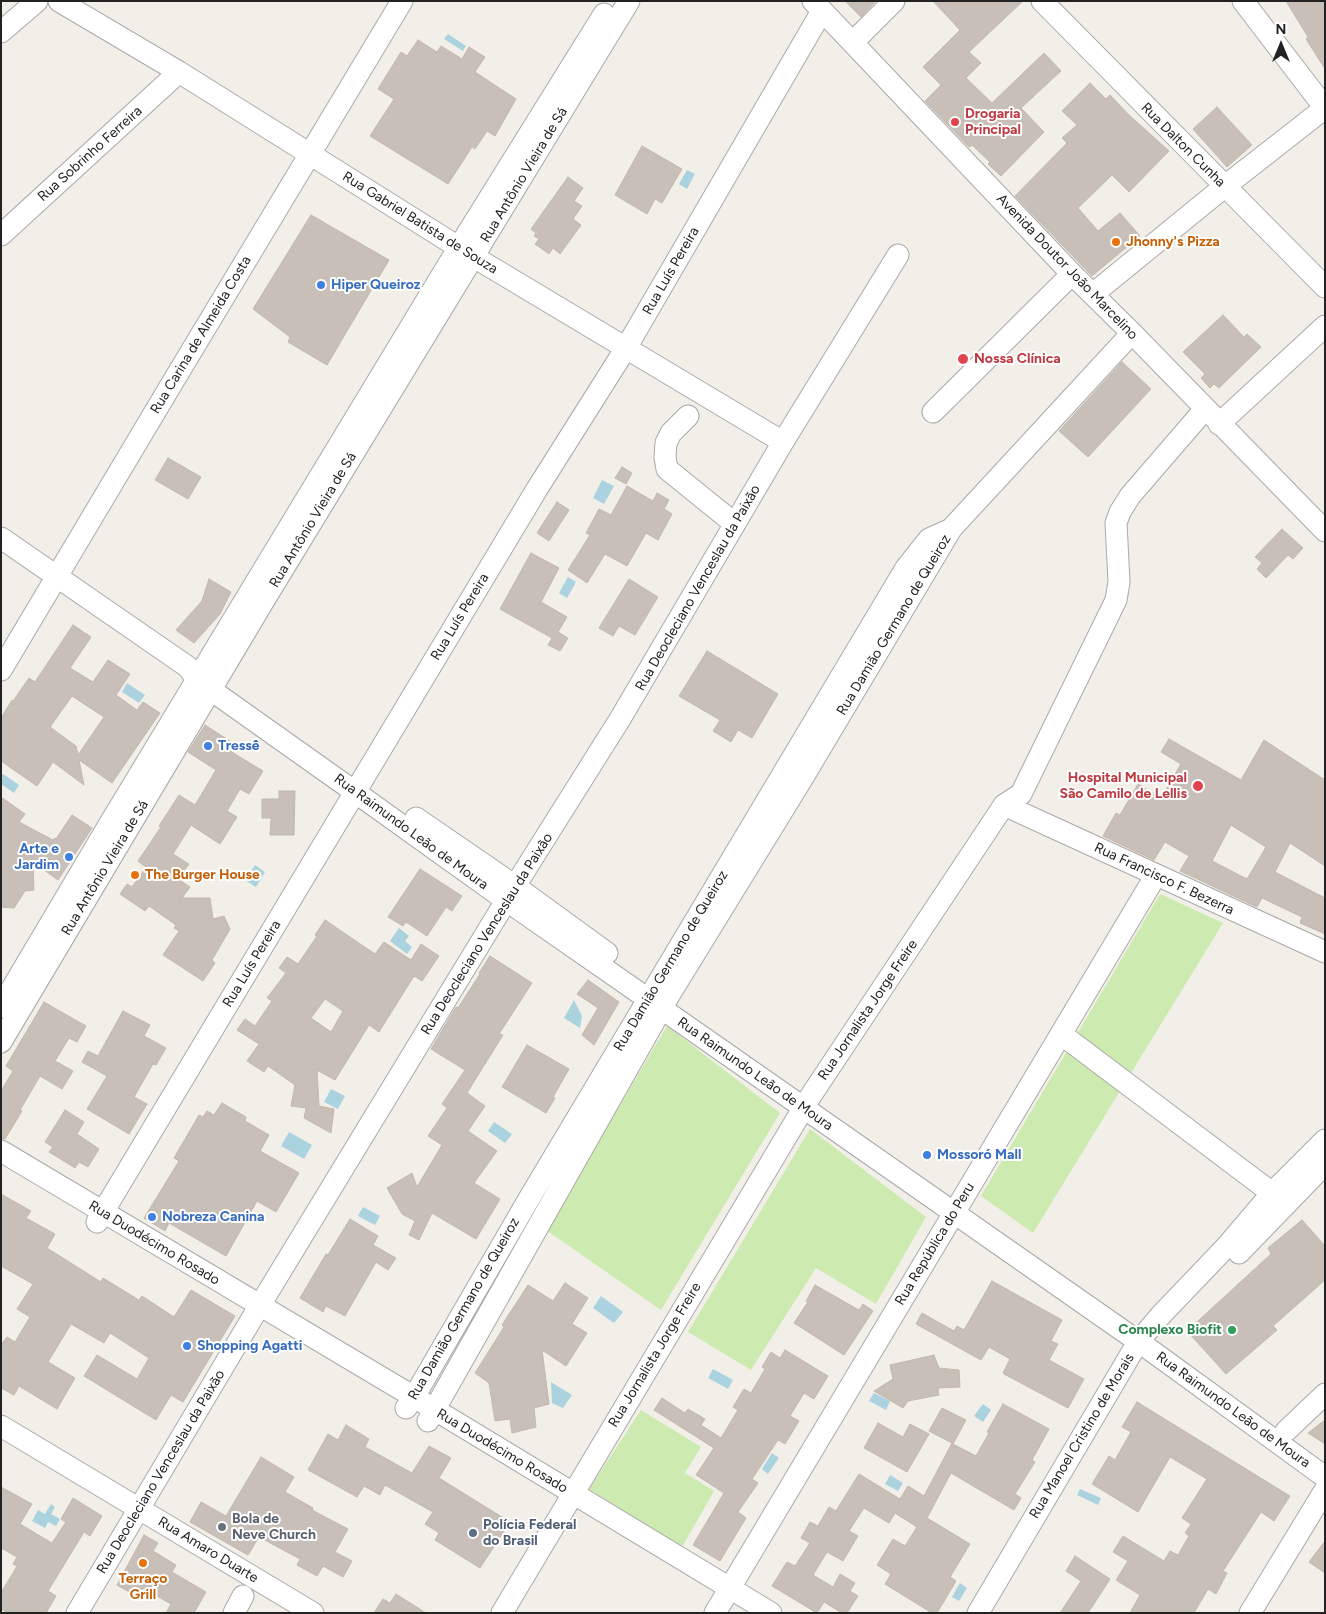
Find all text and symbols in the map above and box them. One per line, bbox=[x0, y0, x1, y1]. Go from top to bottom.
north arrow bbox=[1256, 20, 1306, 70]
text: N bbox=[1276, 21, 1286, 38]
street label: Rua Dalton Cunha bbox=[1137, 99, 1229, 191]
street label: Rua Sobrinho Ferreira bbox=[34, 103, 146, 205]
street label: Rua Antônio Vieira de Sá bbox=[477, 104, 571, 246]
place label: Drogaria Principal bbox=[965, 106, 1021, 138]
marker: Drogaria Principal bbox=[949, 116, 961, 128]
street label: Rua Gabriel Batista de Souza bbox=[339, 168, 501, 278]
street label: Avenida Doutor João Marcelino bbox=[993, 191, 1141, 343]
street label: Rua Luís Pereira bbox=[639, 224, 703, 318]
place label: Jhonny's Pizza bbox=[1126, 234, 1220, 250]
marker: Jhonny's Pizza bbox=[1110, 236, 1122, 248]
street label: Rua Carina de Almeida Costa bbox=[147, 253, 255, 417]
place label: Hiper Queiroz bbox=[331, 277, 421, 293]
marker: Hiper Queiroz bbox=[315, 279, 327, 291]
place label: Nossa Clínica bbox=[974, 351, 1061, 367]
marker: Nossa Clínica bbox=[956, 352, 970, 366]
street label: Rua Antônio Vieira de Sá bbox=[266, 449, 360, 591]
street label: Rua Deocleciano Venceslau da Paixão bbox=[632, 482, 764, 694]
street label: Rua Damião Germano de Queiroz bbox=[833, 532, 955, 718]
street label: Rua Luís Pereira bbox=[427, 570, 493, 664]
place label: Tressê bbox=[218, 738, 260, 754]
marker: Tressê bbox=[202, 740, 214, 752]
street label: Rua Raimundo Leão de Moura bbox=[331, 770, 491, 894]
place label: Hospital Municipal São Camilo de Lellis bbox=[1059, 770, 1187, 802]
marker: Hospital Municipal São Camilo de Lellis bbox=[1191, 779, 1205, 793]
street label: Rua Antônio Vieira de Sá bbox=[58, 797, 152, 939]
street label: Rua Deocleciano Venceslau da Paixão bbox=[418, 830, 556, 1038]
street label: Rua Francisco F. Bezerra bbox=[1092, 839, 1236, 919]
place label: Arte e Jardim bbox=[14, 841, 59, 874]
marker: Arte e Jardim bbox=[63, 851, 75, 863]
place label: The Burger House bbox=[145, 867, 260, 883]
street label: Rua Damião Germano de Queiroz bbox=[610, 868, 732, 1054]
marker: The Burger House bbox=[129, 869, 141, 881]
street label: Rua Luís Pereira bbox=[219, 917, 285, 1011]
street label: Rua Jornalista Jorge Freire bbox=[815, 937, 921, 1083]
street label: Rua Raimundo Leão de Moura bbox=[674, 1014, 836, 1134]
place label: Mossoró Mall bbox=[937, 1147, 1021, 1163]
marker: Mossoró Mall bbox=[921, 1149, 933, 1161]
street label: Rua República do Peru bbox=[892, 1180, 978, 1308]
street label: Rua Duodécimo Rosado bbox=[85, 1197, 223, 1289]
place label: Nobreza Canina bbox=[162, 1209, 264, 1225]
marker: Nobreza Canina bbox=[146, 1211, 158, 1223]
street label: Rua Damião Germano de Queiroz bbox=[405, 1215, 523, 1403]
street label: Rua Jornalista Jorge Freire bbox=[605, 1280, 705, 1430]
place label: Complexo Biofit bbox=[1118, 1322, 1222, 1338]
marker: Complexo Biofit bbox=[1226, 1324, 1238, 1336]
place label: Shopping Agatti bbox=[197, 1338, 302, 1354]
marker: Shopping Agatti bbox=[181, 1340, 193, 1352]
street label: Rua Raimundo Leão de Moura bbox=[1153, 1348, 1313, 1472]
street label: Rua Manoel Cristino de Morais bbox=[1026, 1350, 1138, 1522]
street label: Rua Deocleciano Venceslau da Paixão bbox=[93, 1367, 229, 1577]
street label: Rua Duodécimo Rosado bbox=[433, 1405, 571, 1497]
place label: Bola de Neve Church bbox=[232, 1511, 316, 1544]
street label: Rua Amaro Duarte bbox=[155, 1513, 261, 1587]
place label: Polícia Federal do Brasil bbox=[483, 1517, 576, 1550]
marker: Bola de Neve Church bbox=[216, 1521, 228, 1533]
marker: Polícia Federal do Brasil bbox=[467, 1527, 479, 1539]
marker: Terraço Grill bbox=[137, 1557, 149, 1569]
place label: Terraço Grill bbox=[119, 1571, 167, 1604]

